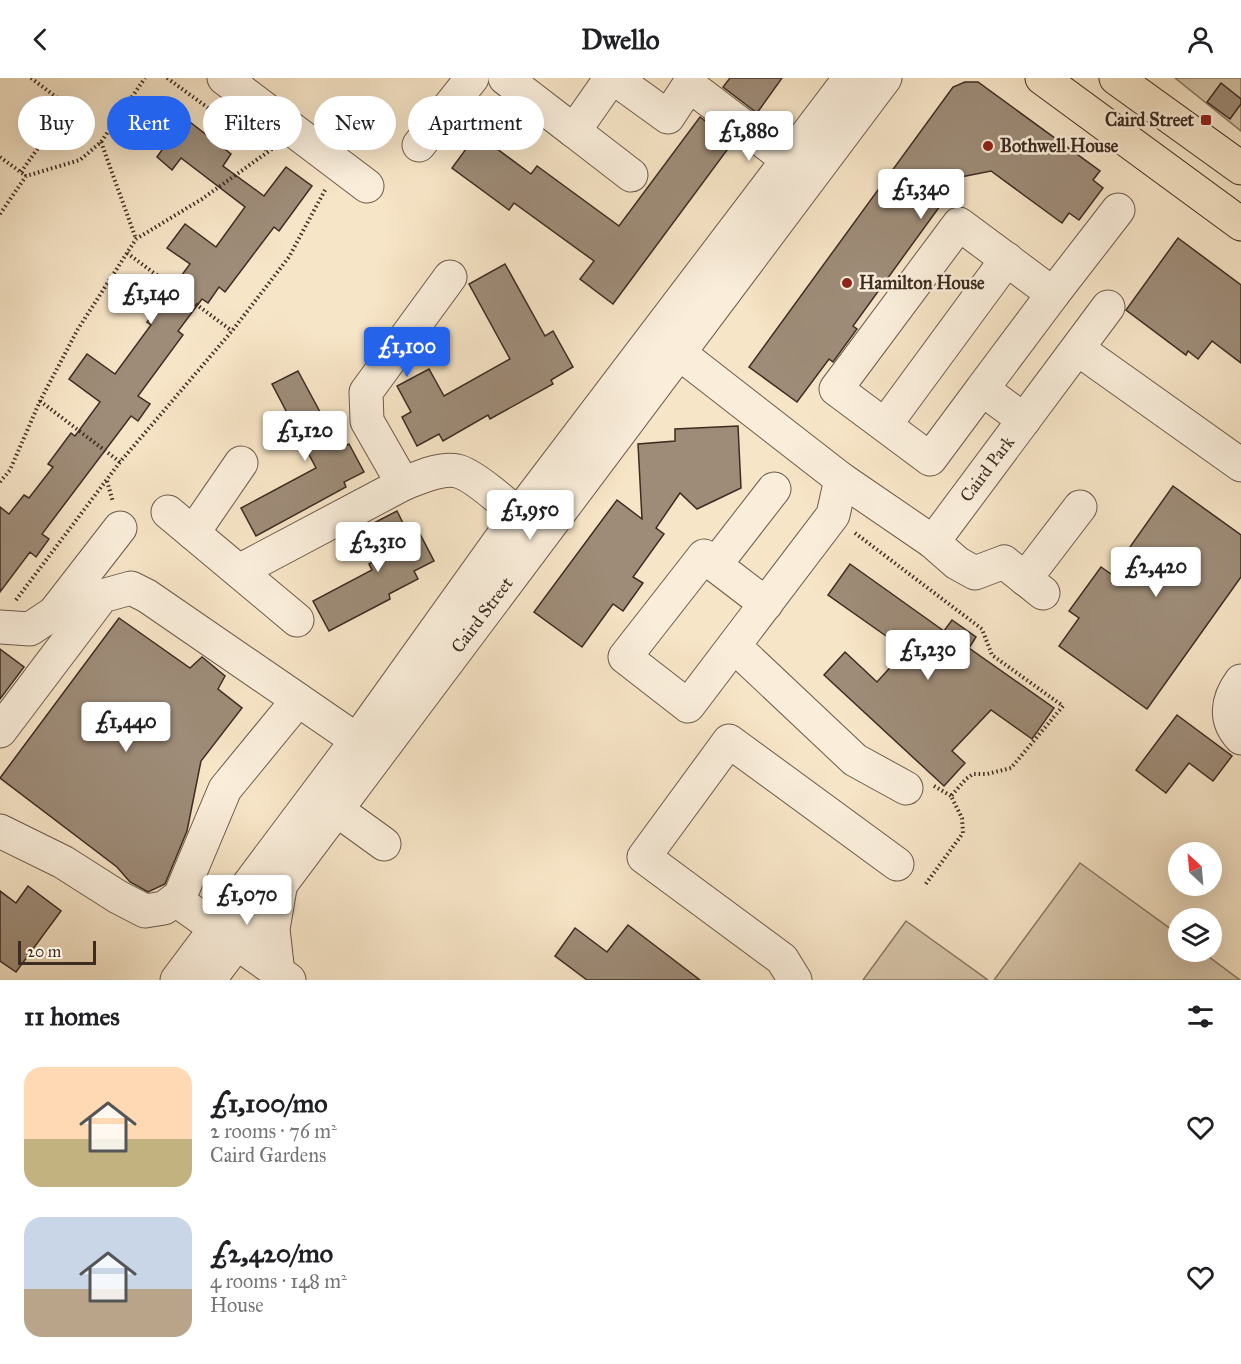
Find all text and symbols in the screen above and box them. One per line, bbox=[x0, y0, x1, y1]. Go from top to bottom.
icon: back bbox=[24, 23, 57, 56]
text: Dwello bbox=[581, 23, 660, 56]
icon: person bbox=[1184, 23, 1217, 56]
chip: Buy bbox=[18, 96, 95, 150]
chip: Rent bbox=[107, 96, 191, 150]
chip: Filters bbox=[203, 96, 302, 150]
chip: New bbox=[314, 96, 396, 150]
chip: Apartment bbox=[408, 96, 544, 150]
place label: Caird Street bbox=[1105, 109, 1195, 131]
pin: £1,880 bbox=[700, 111, 798, 162]
marker: Caird Street bbox=[1199, 113, 1213, 127]
text: £1,880 bbox=[719, 118, 779, 142]
place label: Bothwell House bbox=[1000, 135, 1119, 157]
marker: Bothwell House bbox=[981, 139, 995, 153]
pin: £1,340 bbox=[872, 169, 970, 220]
text: £1,340 bbox=[892, 176, 950, 200]
place label: Hamilton House bbox=[859, 272, 985, 294]
pin: £1,140 bbox=[102, 274, 200, 325]
marker: Hamilton House bbox=[840, 276, 854, 290]
text: £1,140 bbox=[122, 281, 180, 305]
pin: £1,100 bbox=[358, 327, 456, 378]
text: £1,100 bbox=[378, 334, 436, 358]
pin: £1,120 bbox=[256, 411, 354, 462]
text: £1,120 bbox=[277, 418, 333, 442]
street label: Caird Park bbox=[955, 431, 1019, 506]
pin: £1,950 bbox=[481, 490, 579, 541]
text: £1,950 bbox=[501, 497, 559, 521]
pin: £2,310 bbox=[329, 522, 427, 573]
text: £2,310 bbox=[350, 529, 406, 553]
pin: £2,420 bbox=[1107, 547, 1205, 598]
text: £2,420 bbox=[1125, 554, 1187, 578]
street label: Caird Street bbox=[446, 572, 518, 657]
pin: £1,230 bbox=[879, 630, 977, 681]
text: £1,230 bbox=[900, 637, 956, 661]
pin: £1,440 bbox=[77, 702, 175, 753]
text: £1,440 bbox=[95, 709, 157, 733]
north arrow bbox=[1168, 842, 1222, 896]
map controls bbox=[1168, 842, 1222, 962]
pin: £1,070 bbox=[198, 875, 296, 926]
text: £1,070 bbox=[217, 882, 277, 906]
button: layers bbox=[1168, 908, 1222, 962]
scale bar bbox=[18, 938, 96, 966]
text: 20 m bbox=[27, 942, 61, 961]
text: 11 homes bbox=[24, 1000, 120, 1032]
icon: filters bbox=[1184, 1000, 1217, 1033]
text: £1,100/mo bbox=[210, 1087, 328, 1119]
icon: home bbox=[72, 1091, 144, 1163]
icon: heart bbox=[1184, 1111, 1217, 1144]
text: 2 rooms · 76 m² bbox=[210, 1119, 337, 1143]
text: Caird Gardens bbox=[210, 1143, 326, 1167]
text: £2,420/mo bbox=[210, 1237, 333, 1269]
icon: home bbox=[72, 1241, 144, 1313]
icon: heart bbox=[1184, 1261, 1217, 1294]
text: 4 rooms · 148 m² bbox=[210, 1269, 347, 1293]
text: House bbox=[210, 1293, 264, 1317]

